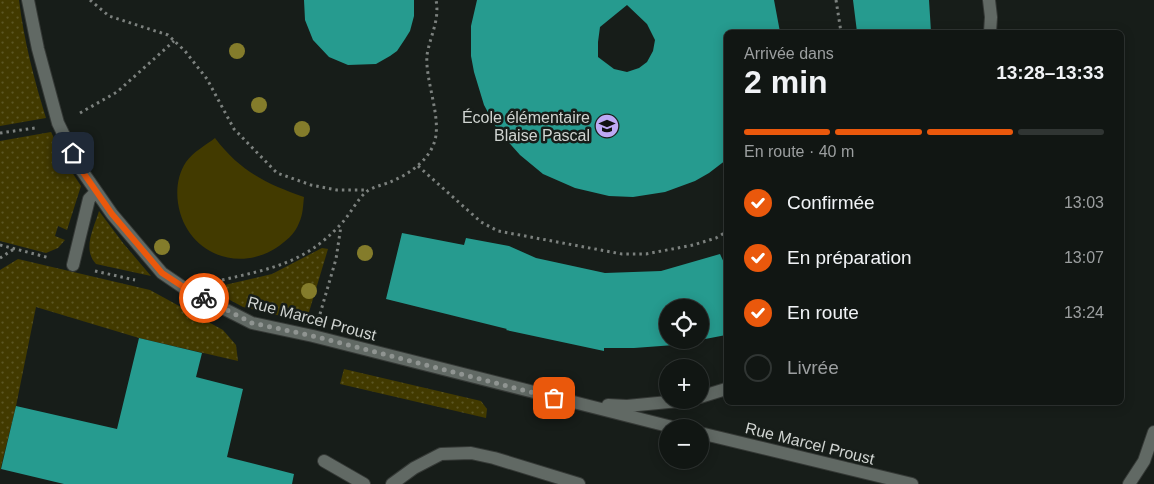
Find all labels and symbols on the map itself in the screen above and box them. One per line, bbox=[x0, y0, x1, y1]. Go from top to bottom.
place label: École élémentaire Blaise Pascal bbox=[462, 108, 590, 144]
school or university icon: École élémentaire Blaise Pascal bbox=[594, 113, 620, 139]
pin bbox=[52, 132, 94, 174]
courier bbox=[179, 273, 229, 323]
street label: Rue Marcel Proust bbox=[246, 293, 379, 344]
pin bbox=[533, 377, 575, 419]
street label: Rue Marcel Proust bbox=[744, 419, 877, 468]

